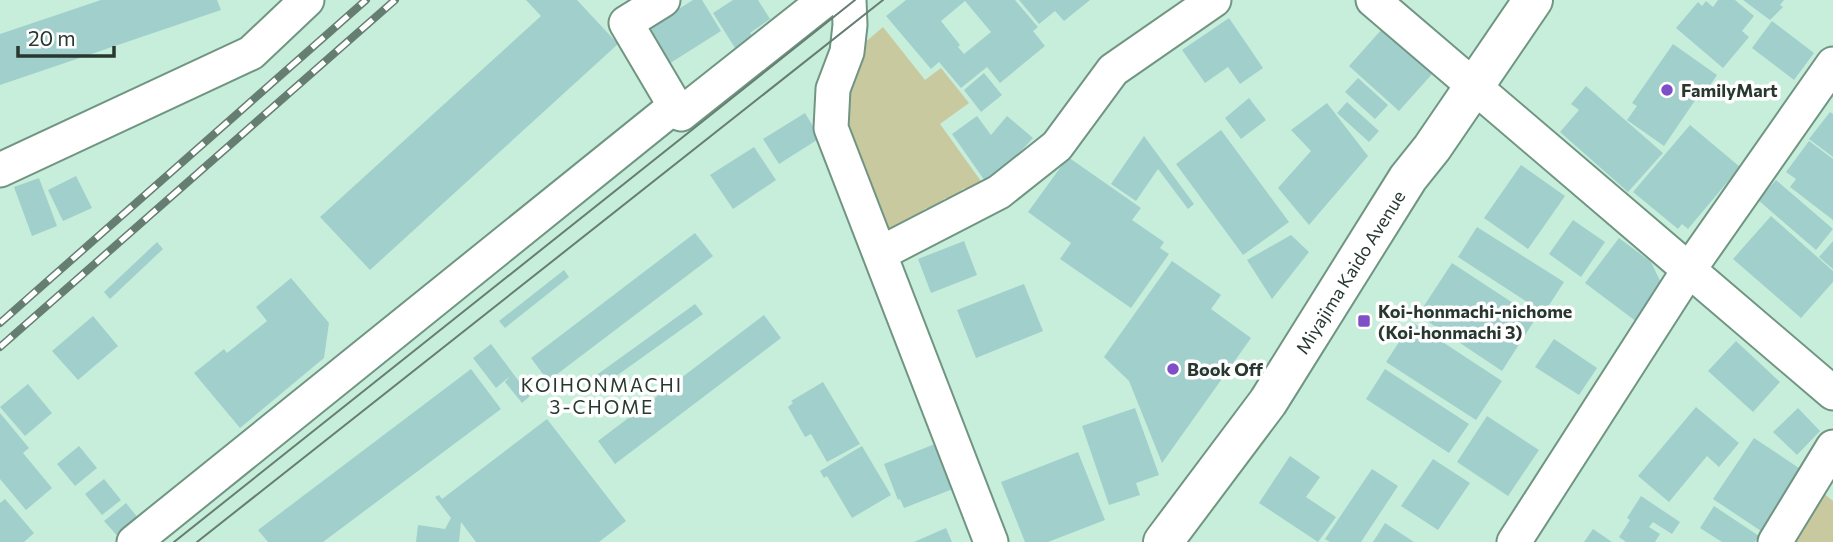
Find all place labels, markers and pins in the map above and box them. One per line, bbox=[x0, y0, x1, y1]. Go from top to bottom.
place label: FamilyMart bbox=[1681, 79, 1778, 101]
marker: FamilyMart bbox=[1659, 82, 1675, 98]
place label: Koi-honmachi-nichome (Koi-honmachi 3) bbox=[1378, 300, 1572, 343]
marker: Koi-honmachi-nichome (Koi-honmachi 3) bbox=[1356, 313, 1372, 329]
place label: Book Off bbox=[1187, 358, 1264, 380]
marker: Book Off bbox=[1165, 361, 1181, 377]

